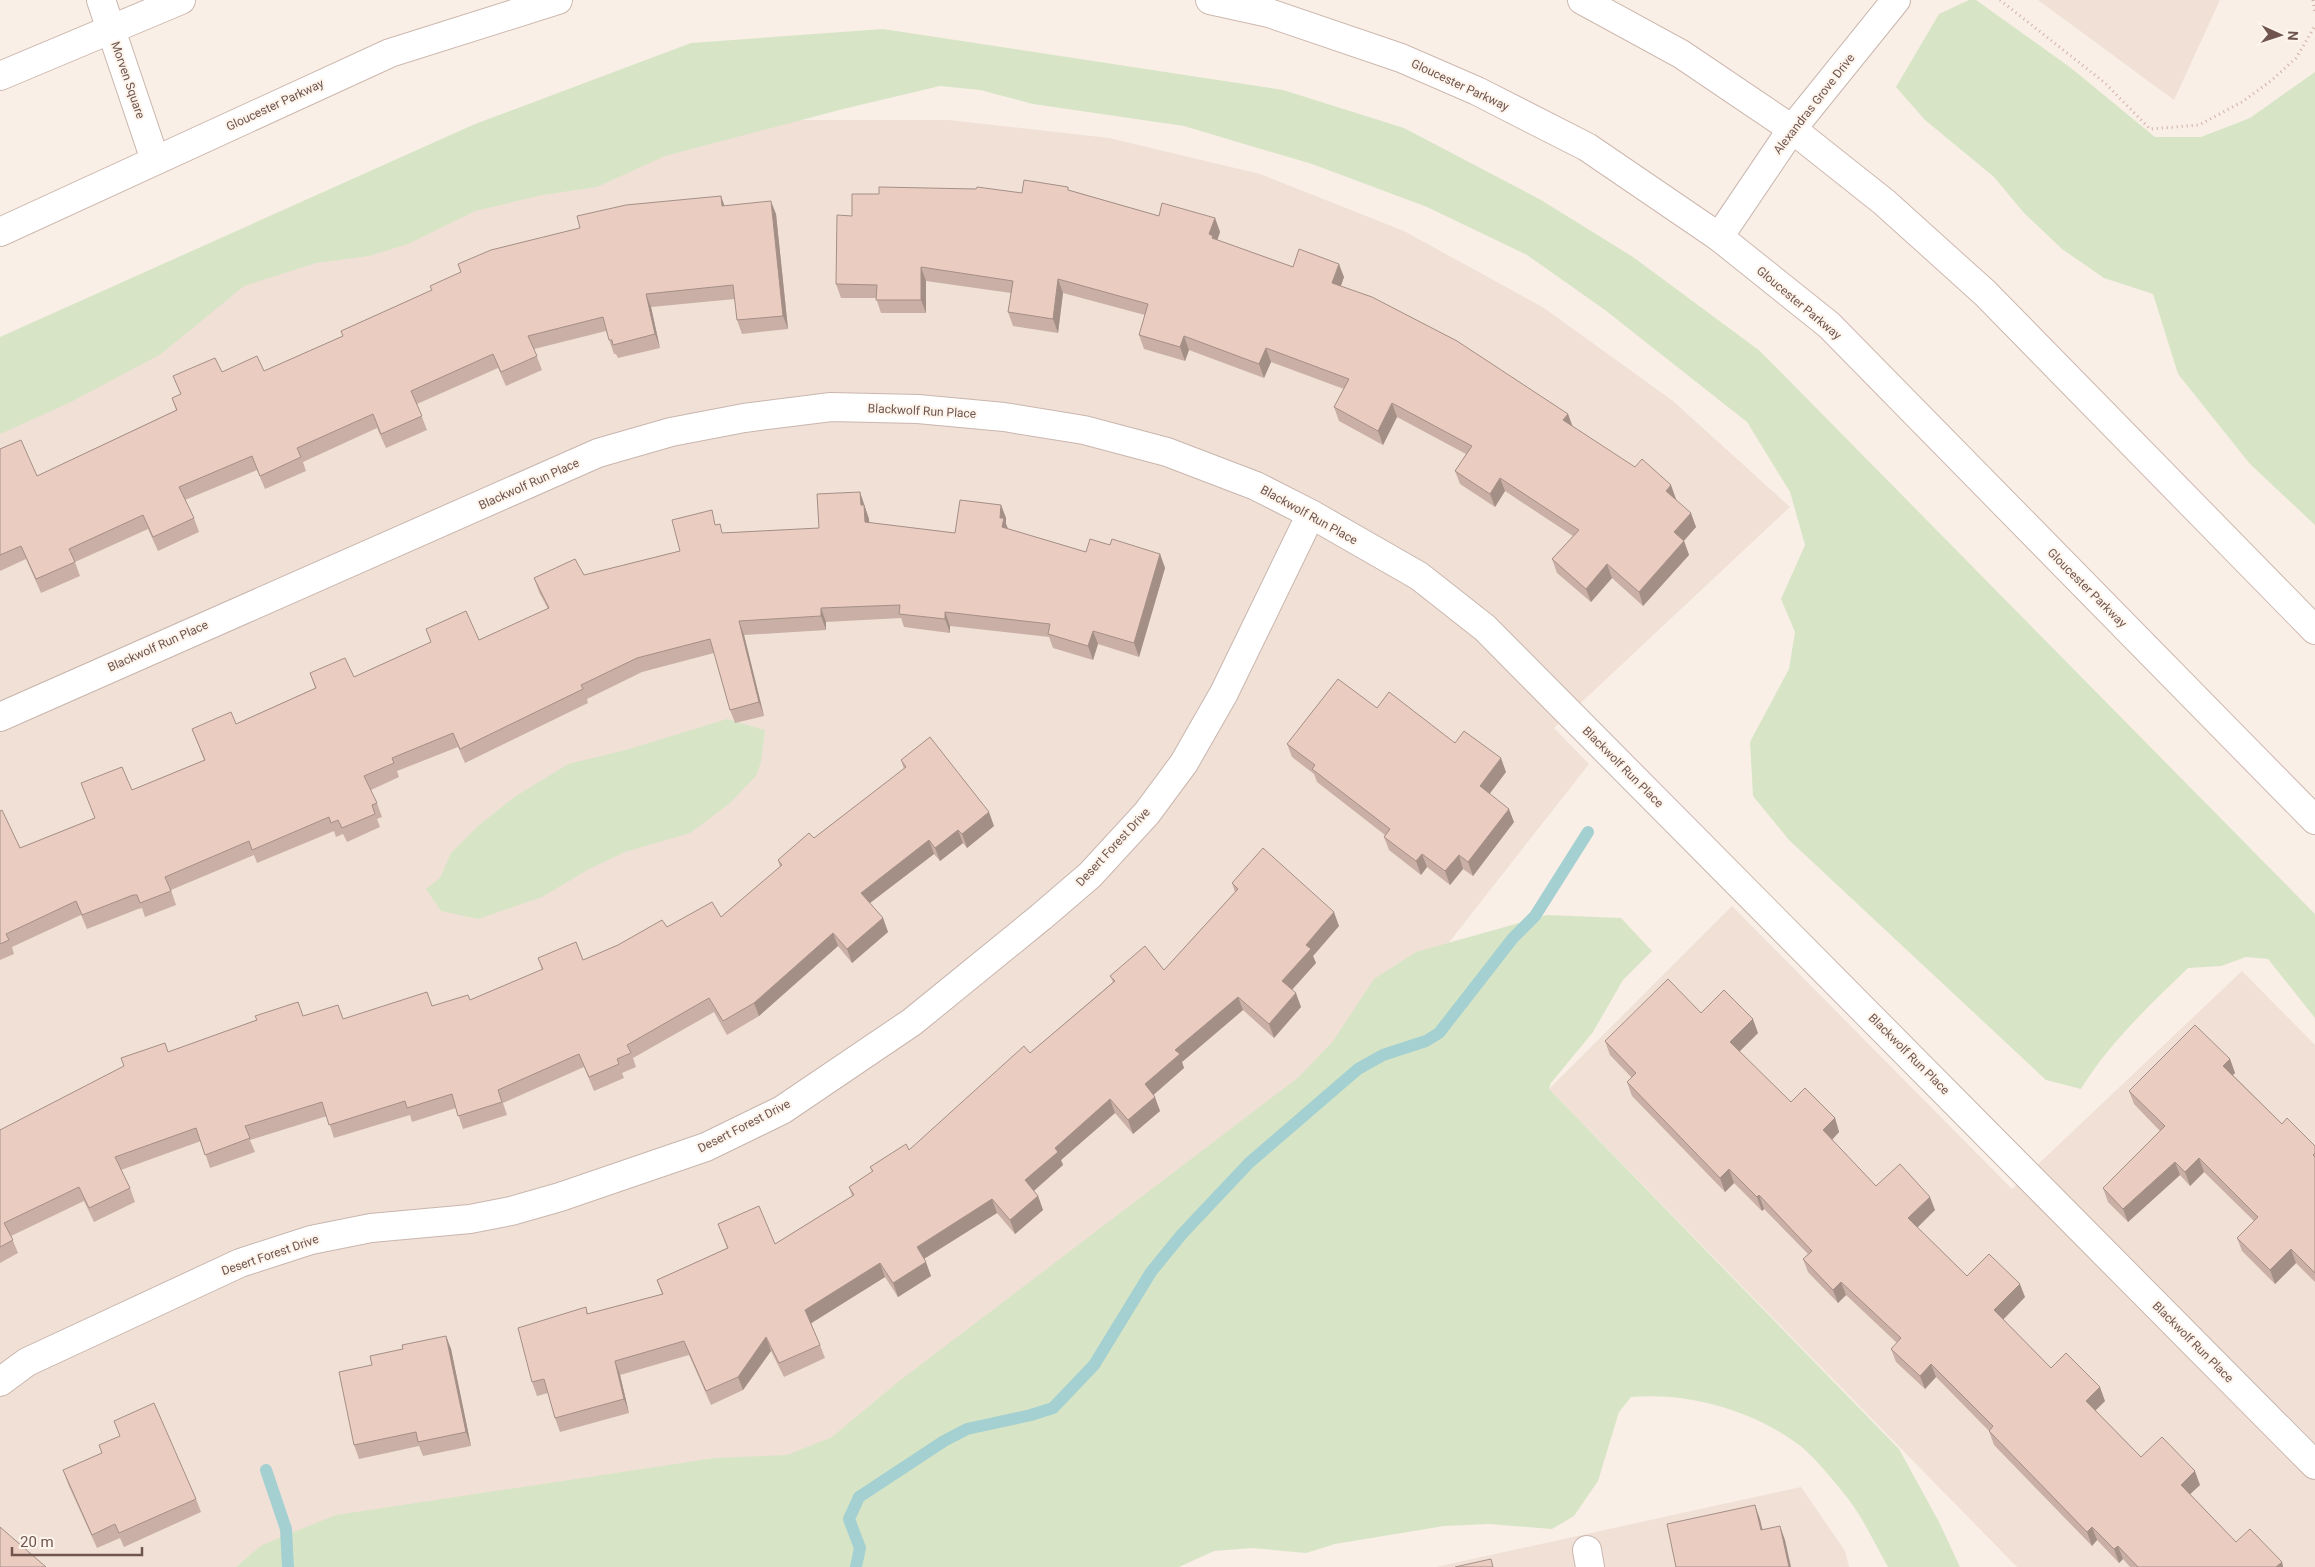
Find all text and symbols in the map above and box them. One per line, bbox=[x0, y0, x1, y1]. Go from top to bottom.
north arrow bbox=[2255, 10, 2305, 60]
text: N bbox=[2285, 30, 2301, 41]
street label: Morven Square bbox=[108, 40, 148, 120]
street label: Alexandras Grove Drive bbox=[1770, 51, 1858, 157]
street label: Gloucester Parkway bbox=[1409, 56, 1511, 114]
street label: Gloucester Parkway bbox=[224, 76, 326, 134]
street label: Gloucester Parkway bbox=[1754, 264, 1844, 343]
street label: Blackwolf Run Place bbox=[867, 401, 977, 421]
street label: Blackwolf Run Place bbox=[477, 456, 581, 512]
street label: Blackwolf Run Place bbox=[1258, 483, 1360, 547]
street label: Gloucester Parkway bbox=[2045, 546, 2130, 631]
street label: Blackwolf Run Place bbox=[106, 618, 210, 674]
street label: Blackwolf Run Place bbox=[1580, 724, 1666, 810]
street label: Desert Forest Drive bbox=[1073, 805, 1153, 889]
street label: Blackwolf Run Place bbox=[1866, 1011, 1952, 1097]
street label: Desert Forest Drive bbox=[695, 1097, 793, 1155]
street label: Desert Forest Drive bbox=[220, 1232, 320, 1278]
street label: Blackwolf Run Place bbox=[2150, 1299, 2236, 1385]
scale bar bbox=[12, 1524, 142, 1556]
text: 20 m bbox=[20, 1533, 54, 1551]

